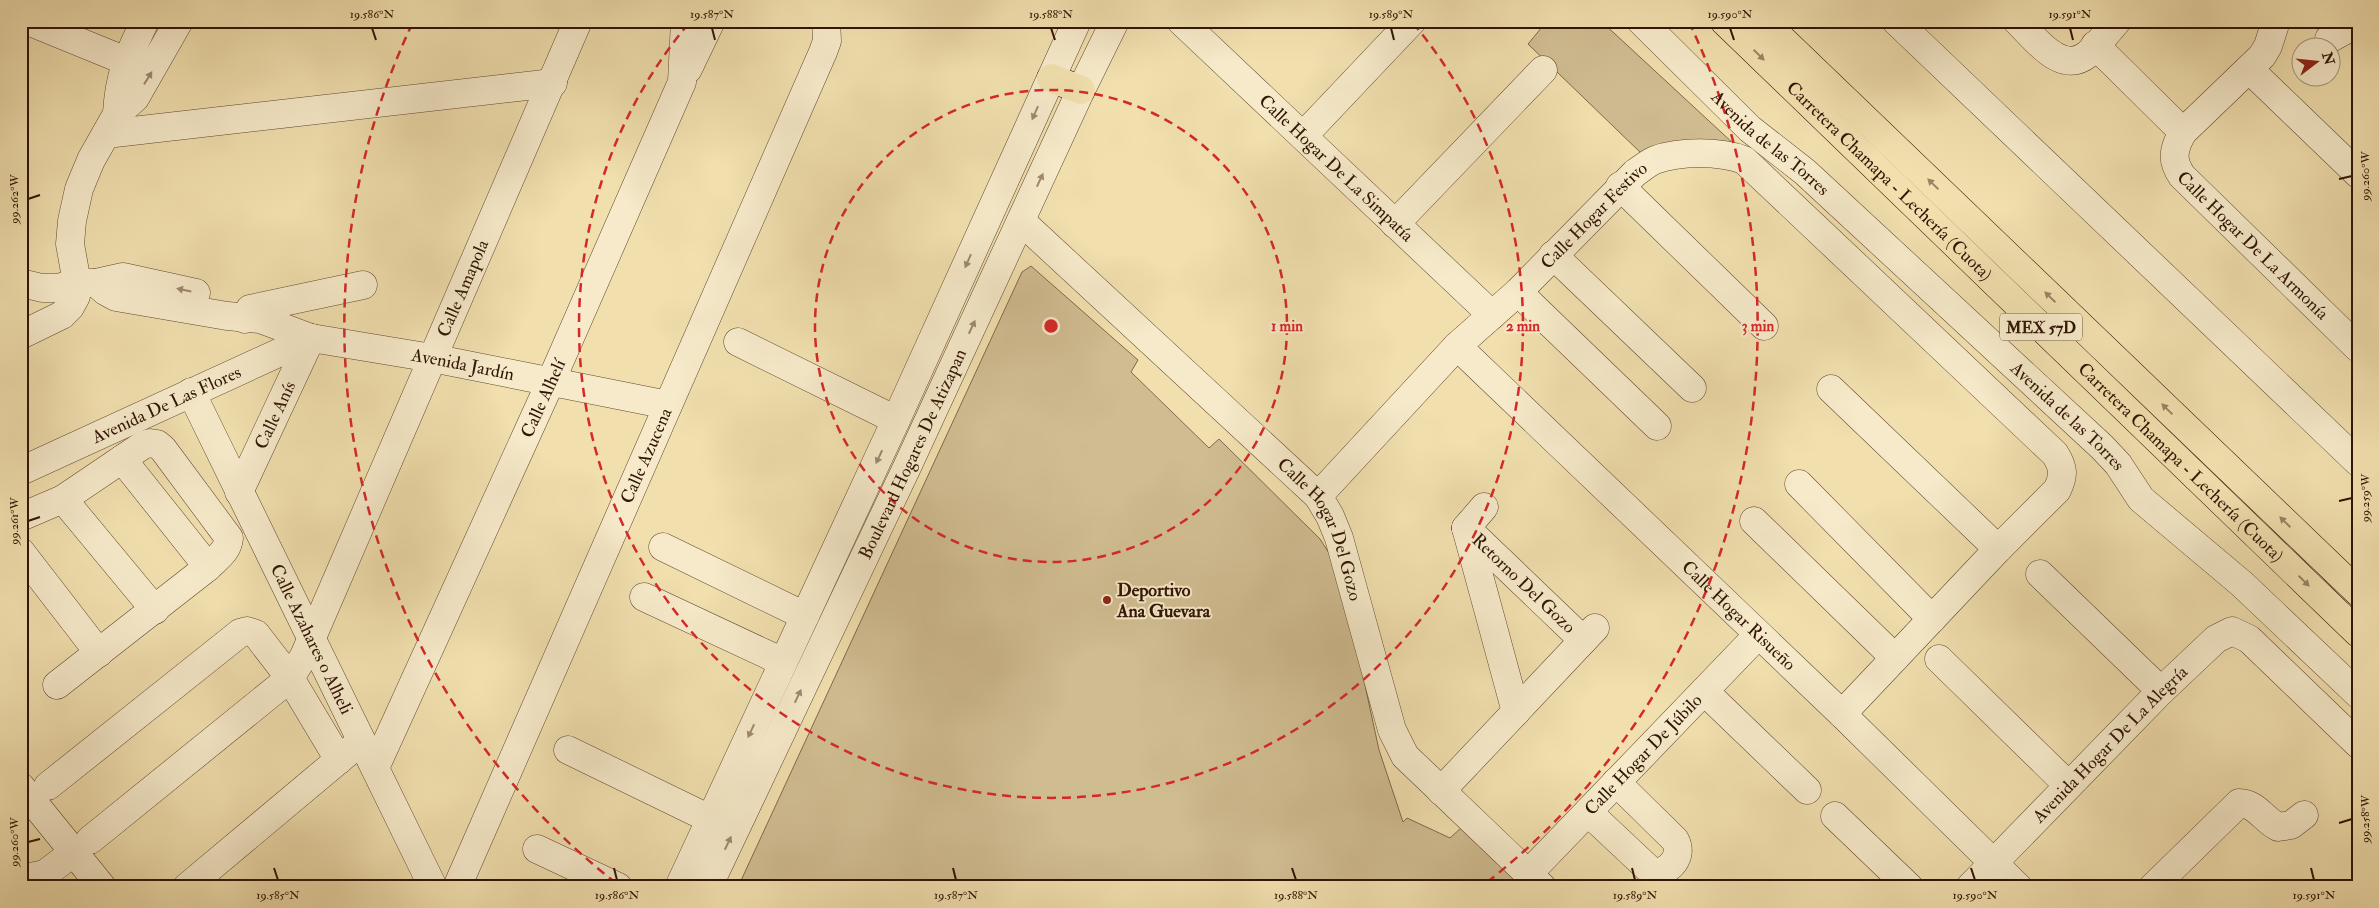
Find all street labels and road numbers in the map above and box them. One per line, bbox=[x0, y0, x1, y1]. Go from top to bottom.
street label: Carretera Chamapa - Lechería (Cuota) bbox=[1781, 76, 1997, 286]
street label: Avenida de las Torres bbox=[1705, 85, 1834, 201]
street label: Calle Hogar De La Simpatía bbox=[1254, 90, 1419, 247]
street label: Calle Hogar Festivo bbox=[1536, 157, 1652, 274]
street label: Calle Hogar De La Armonía bbox=[2172, 166, 2334, 325]
street label: Calle Amapola bbox=[432, 236, 494, 341]
road number: MEX 57D bbox=[2000, 314, 2082, 341]
street label: Avenida Jardín bbox=[409, 344, 516, 386]
street label: Boulevard Hogares De Atizapan bbox=[854, 345, 972, 563]
street label: Calle Alhelí bbox=[516, 355, 572, 441]
street label: Avenida de las Torres bbox=[2005, 356, 2130, 475]
street label: Carretera Chamapa - Lechería (Cuota) bbox=[2073, 358, 2288, 567]
street label: Avenida De Las Flores bbox=[88, 361, 245, 449]
street label: Calle Anís bbox=[250, 377, 301, 453]
street label: Calle Azucena bbox=[616, 404, 678, 507]
street label: Calle Hogar Del Gozo bbox=[1272, 453, 1367, 604]
street label: Retorno Del Gozo bbox=[1467, 529, 1580, 639]
street label: Calle Hogar Risueño bbox=[1677, 556, 1801, 676]
street label: Calle Azahares o Alheli bbox=[265, 560, 358, 718]
street label: Avenida Hogar De La Alegría bbox=[2027, 660, 2193, 829]
street label: Calle Hogar De Júbilo bbox=[1580, 689, 1707, 820]

